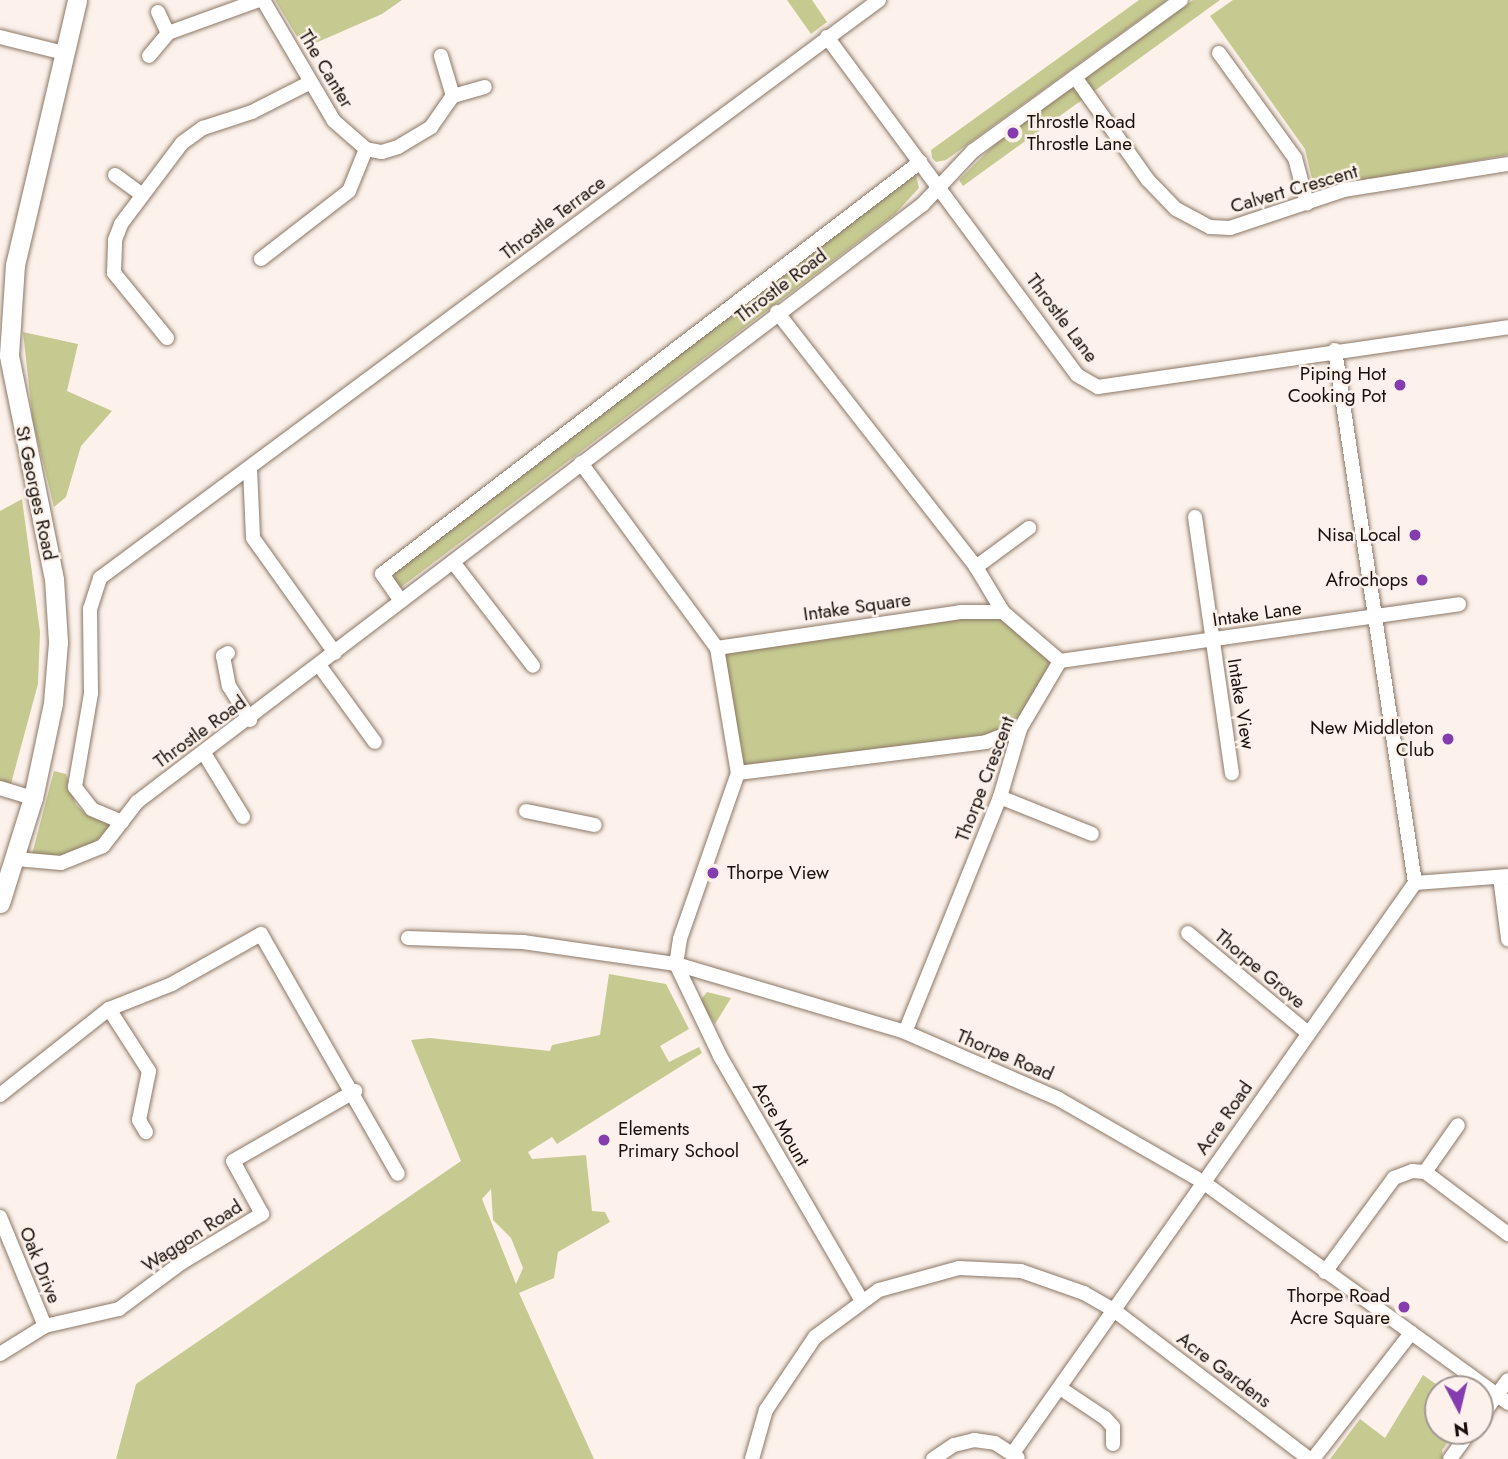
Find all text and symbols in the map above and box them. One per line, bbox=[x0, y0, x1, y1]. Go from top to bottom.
street label: The Canter bbox=[294, 26, 358, 112]
place label: Throstle Road Throstle Lane bbox=[1027, 111, 1135, 155]
marker: Throstle Road Throstle Lane bbox=[1005, 125, 1021, 141]
street label: Calvert Crescent bbox=[1228, 160, 1360, 218]
street label: Throstle Terrace bbox=[496, 171, 610, 265]
street label: Throstle Road bbox=[731, 244, 831, 328]
street label: Throstle Lane bbox=[1021, 269, 1103, 367]
place label: Piping Hot Cooking Pot bbox=[1288, 363, 1386, 407]
marker: Piping Hot Cooking Pot bbox=[1392, 377, 1408, 393]
street label: St Georges Road bbox=[11, 424, 61, 562]
place label: Nisa Local bbox=[1317, 524, 1401, 546]
marker: Nisa Local bbox=[1407, 527, 1423, 543]
place label: Afrochops bbox=[1326, 569, 1408, 591]
marker: Afrochops bbox=[1414, 572, 1430, 588]
street label: Intake Square bbox=[802, 588, 912, 626]
street label: Intake Lane bbox=[1211, 596, 1303, 632]
street label: Intake View bbox=[1223, 657, 1259, 751]
street label: Throstle Road bbox=[149, 691, 251, 773]
street label: Thorpe Crescent bbox=[951, 713, 1019, 845]
place label: New Middleton Club bbox=[1310, 717, 1434, 761]
marker: New Middleton Club bbox=[1440, 731, 1456, 747]
place label: Thorpe View bbox=[727, 862, 829, 884]
marker: Thorpe View bbox=[705, 865, 721, 881]
street label: Thorpe Grove bbox=[1210, 925, 1310, 1013]
street label: Thorpe Road bbox=[953, 1024, 1057, 1086]
street label: Acre Road bbox=[1190, 1077, 1258, 1159]
street label: Acre Mount bbox=[748, 1078, 814, 1170]
place label: Elements Primary School bbox=[618, 1118, 739, 1162]
marker: Elements Primary School bbox=[596, 1132, 612, 1148]
street label: Waggon Road bbox=[138, 1195, 246, 1277]
street label: Oak Drive bbox=[14, 1223, 66, 1307]
place label: Thorpe Road Acre Square bbox=[1287, 1285, 1390, 1329]
marker: Thorpe Road Acre Square bbox=[1396, 1299, 1412, 1315]
street label: Acre Gardens bbox=[1172, 1327, 1276, 1413]
north arrow bbox=[1424, 1375, 1494, 1445]
text: N bbox=[1452, 1415, 1471, 1444]

